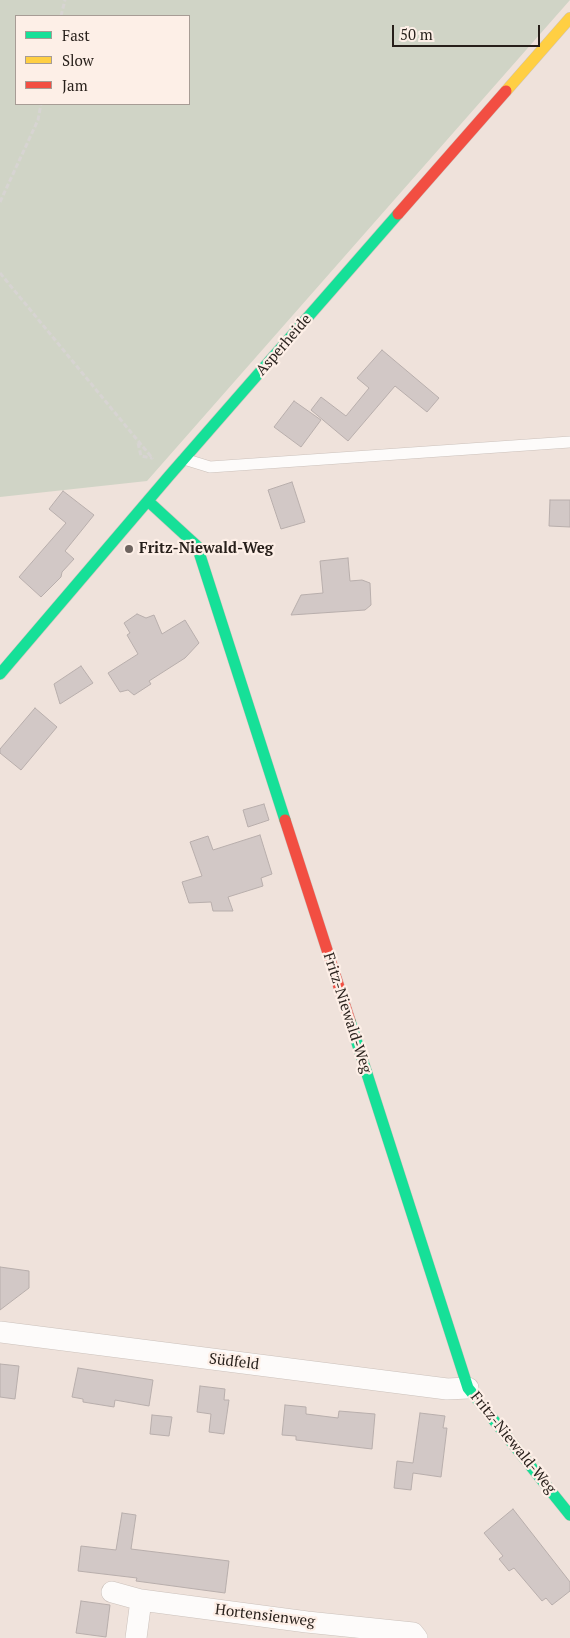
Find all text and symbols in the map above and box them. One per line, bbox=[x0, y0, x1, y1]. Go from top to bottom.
legend bbox=[15, 15, 190, 105]
scale bar bbox=[395, 15, 542, 47]
text: 50 m bbox=[400, 24, 433, 44]
text: Fast bbox=[62, 25, 90, 45]
text: Slow bbox=[62, 50, 94, 70]
text: Jam bbox=[62, 75, 88, 95]
street label: Asperheide bbox=[253, 311, 315, 379]
place label: Fritz-Niewald-Weg bbox=[139, 540, 273, 558]
marker: Fritz-Niewald-Weg bbox=[123, 543, 135, 555]
street label: Fritz-Niewald-Weg bbox=[319, 950, 375, 1076]
street label: Südfeld bbox=[208, 1350, 260, 1374]
street label: Fritz-Niewald-Weg bbox=[466, 1388, 560, 1498]
street label: Hortensienweg bbox=[214, 1601, 316, 1631]

